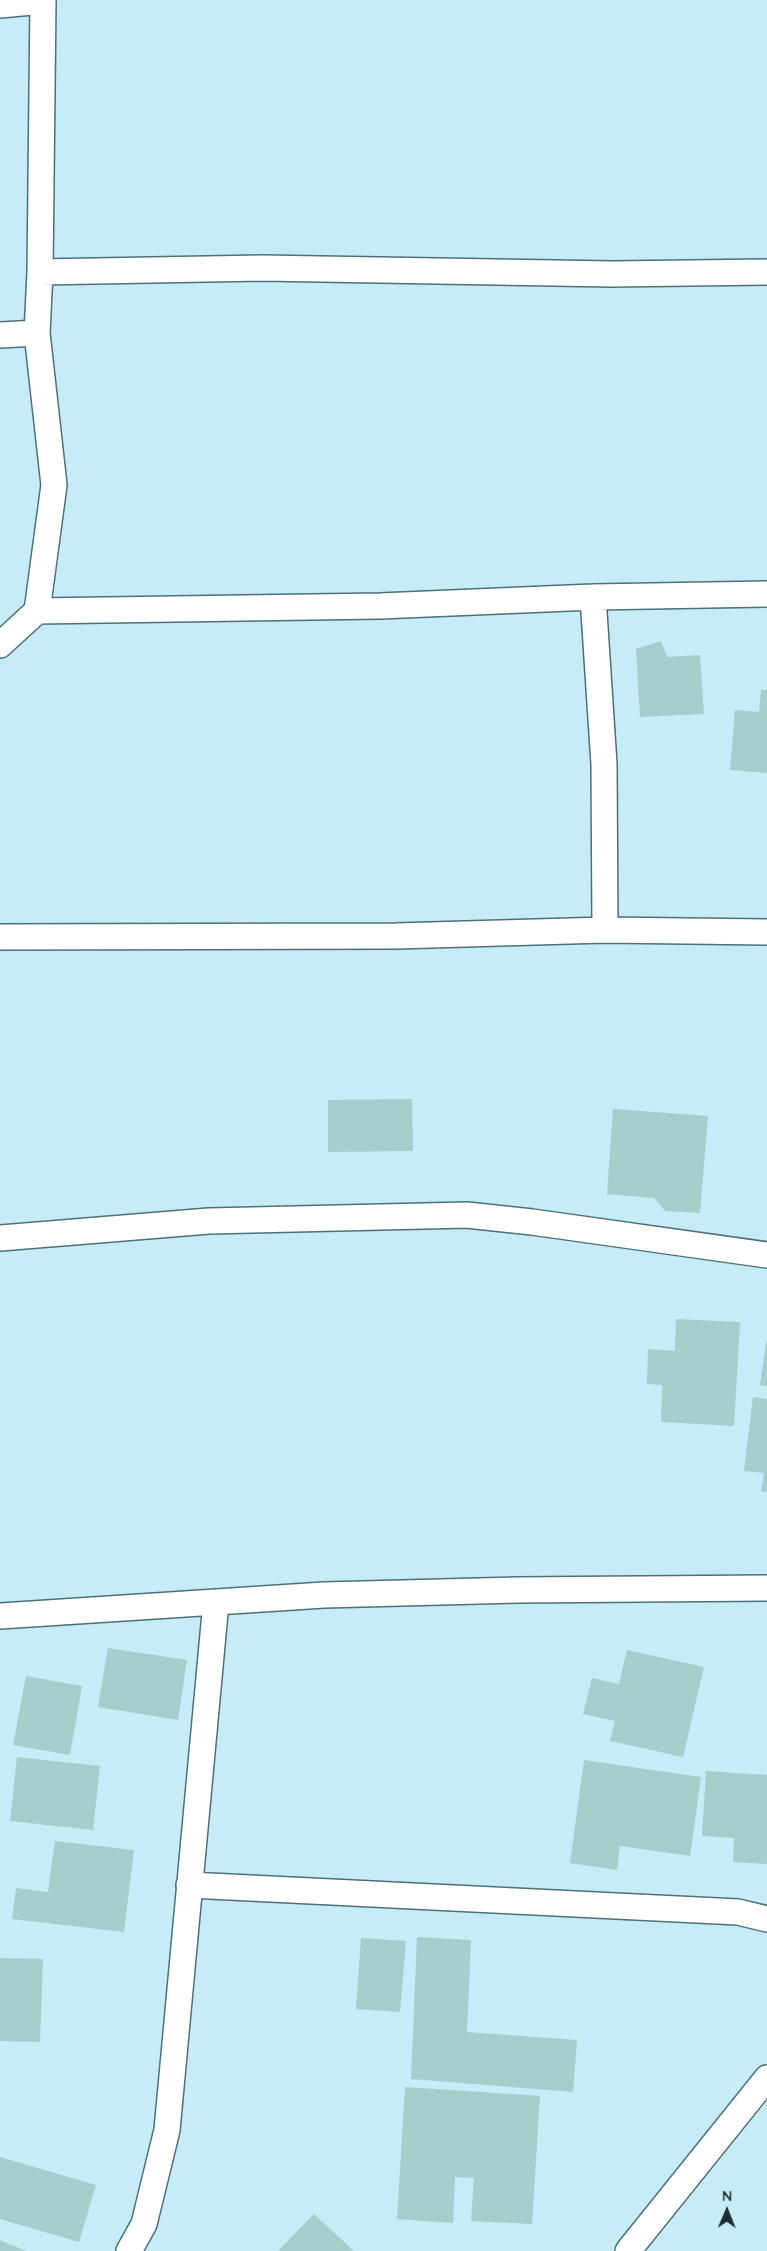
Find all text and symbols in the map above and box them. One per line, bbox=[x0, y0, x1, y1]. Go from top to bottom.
north arrow bbox=[702, 2186, 752, 2236]
text: N bbox=[722, 2187, 733, 2205]

